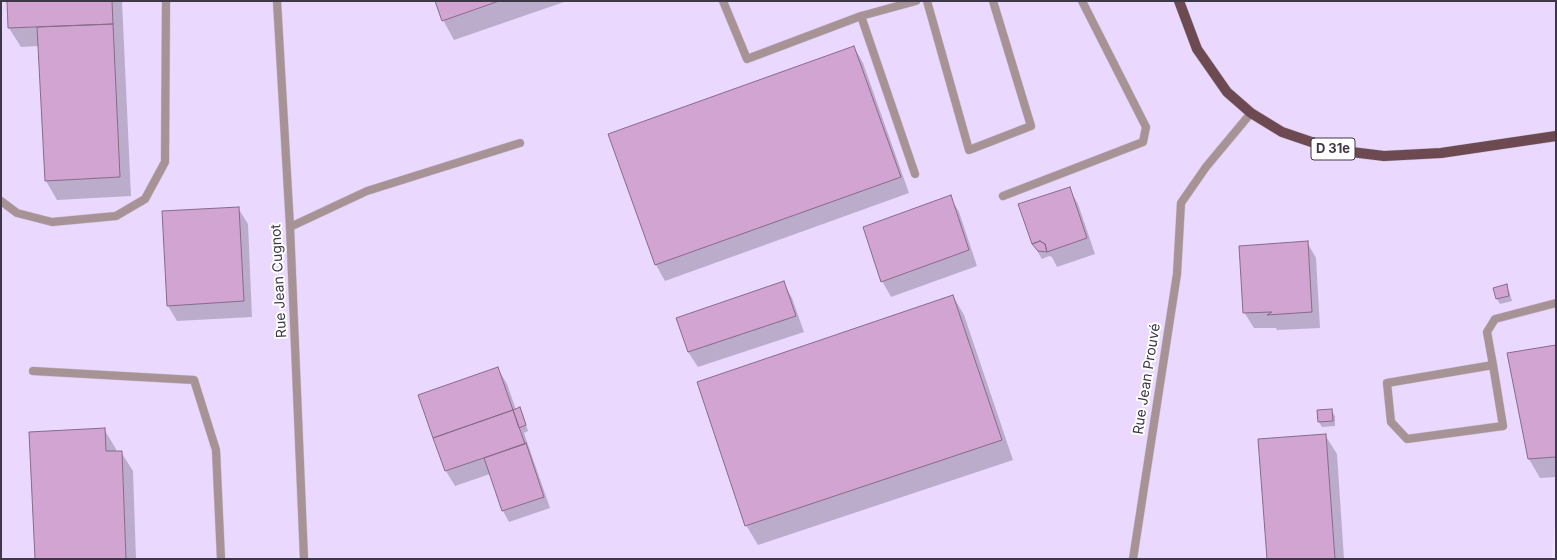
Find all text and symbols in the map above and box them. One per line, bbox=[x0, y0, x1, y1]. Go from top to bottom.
road number: D 31e bbox=[1311, 138, 1355, 160]
street label: Rue Jean Cugnot bbox=[268, 224, 290, 338]
street label: Rue Jean Prouvé bbox=[1130, 322, 1164, 436]

